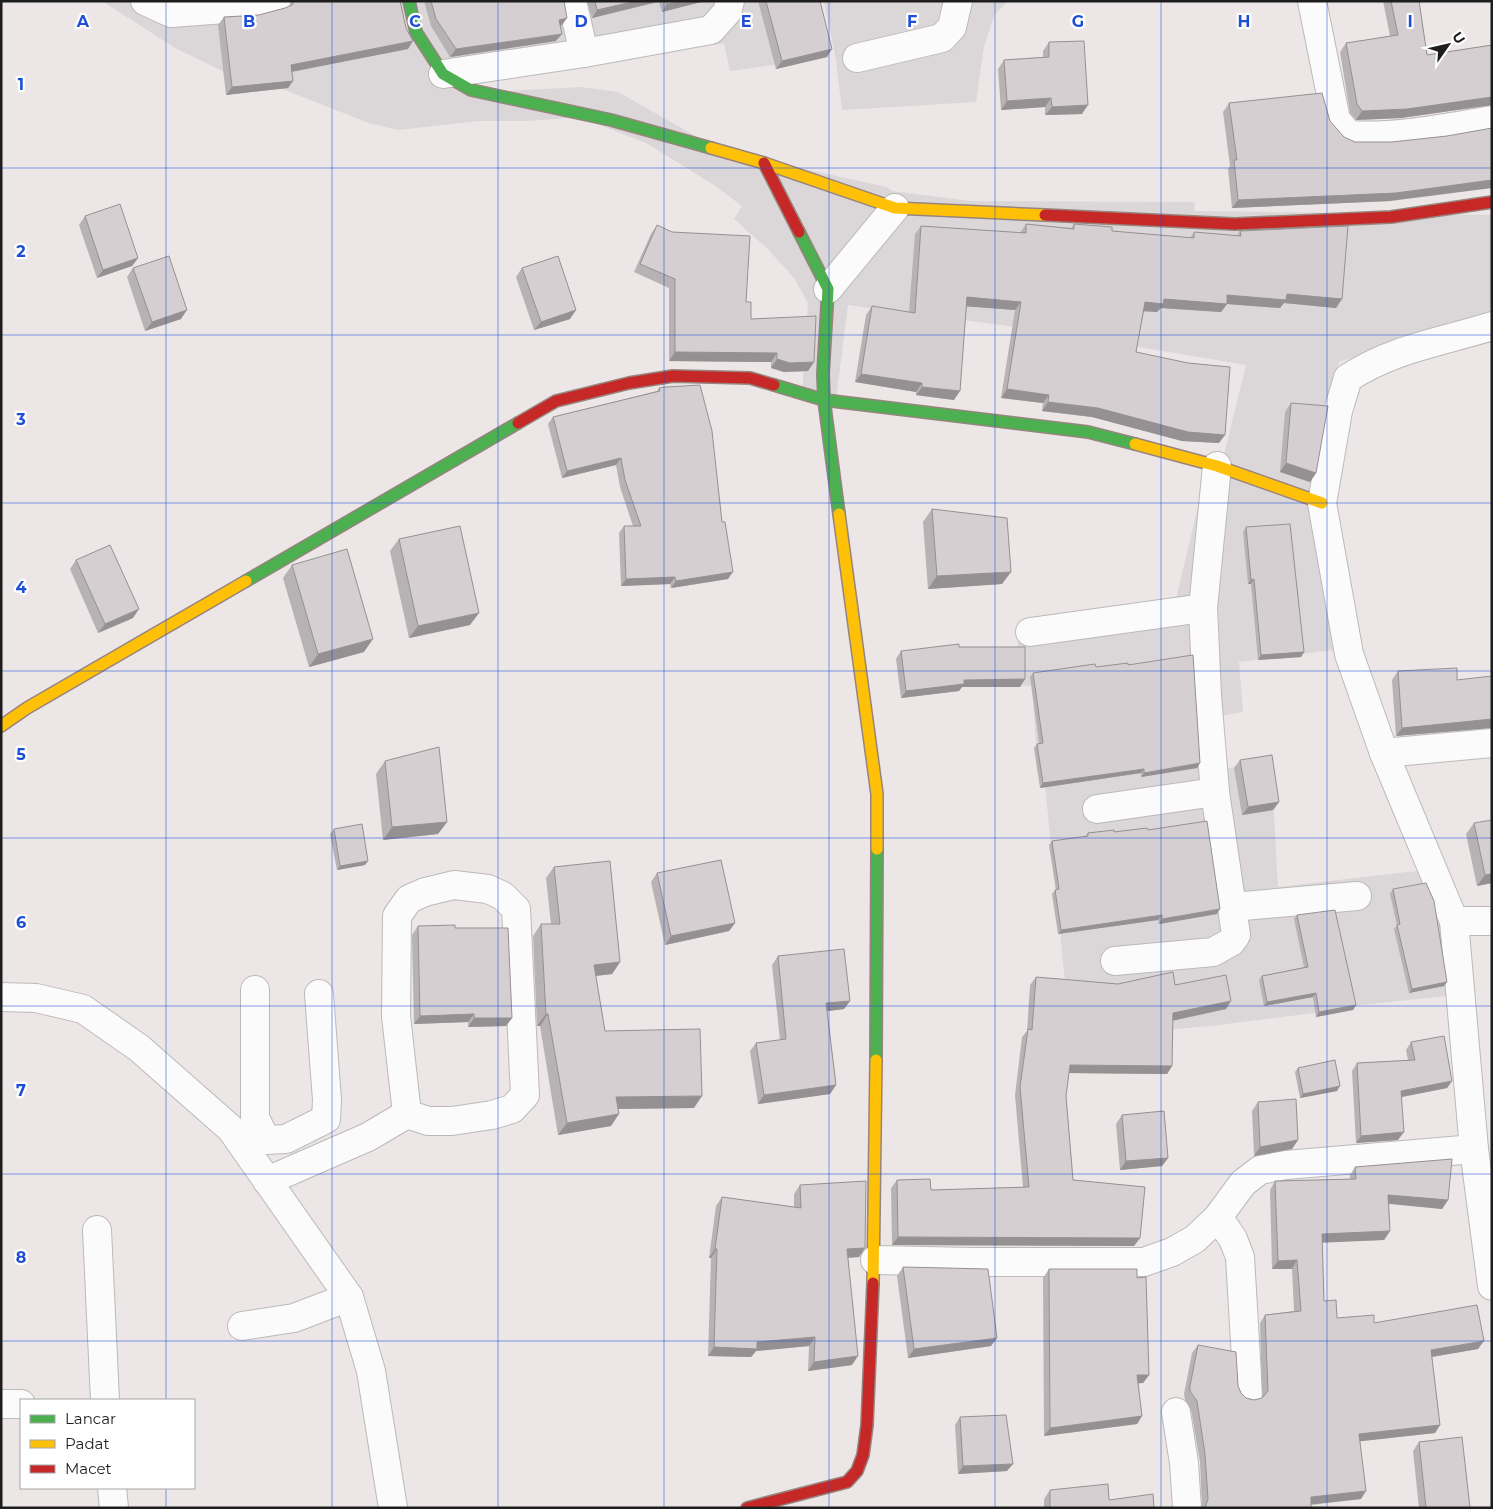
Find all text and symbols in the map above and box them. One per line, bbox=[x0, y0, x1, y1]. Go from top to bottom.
text: A bbox=[76, 12, 90, 31]
text: B bbox=[243, 12, 255, 31]
text: C bbox=[409, 12, 421, 31]
text: D bbox=[574, 12, 588, 31]
text: E bbox=[741, 12, 751, 31]
text: F bbox=[907, 12, 917, 31]
text: G bbox=[1072, 12, 1084, 31]
text: H bbox=[1238, 12, 1250, 31]
text: I bbox=[1407, 12, 1413, 31]
north arrow bbox=[1423, 20, 1473, 70]
text: U bbox=[1448, 28, 1469, 47]
text: 1 bbox=[18, 75, 24, 94]
text: 2 bbox=[16, 242, 26, 261]
text: 3 bbox=[15, 410, 26, 429]
text: 4 bbox=[15, 578, 27, 597]
text: 5 bbox=[16, 745, 26, 764]
text: 6 bbox=[16, 913, 26, 932]
text: 7 bbox=[16, 1081, 26, 1100]
text: 8 bbox=[16, 1248, 26, 1267]
legend bbox=[20, 1399, 195, 1489]
text: Lancar bbox=[65, 1409, 116, 1428]
text: Padat bbox=[65, 1434, 110, 1453]
text: Macet bbox=[65, 1459, 112, 1478]

